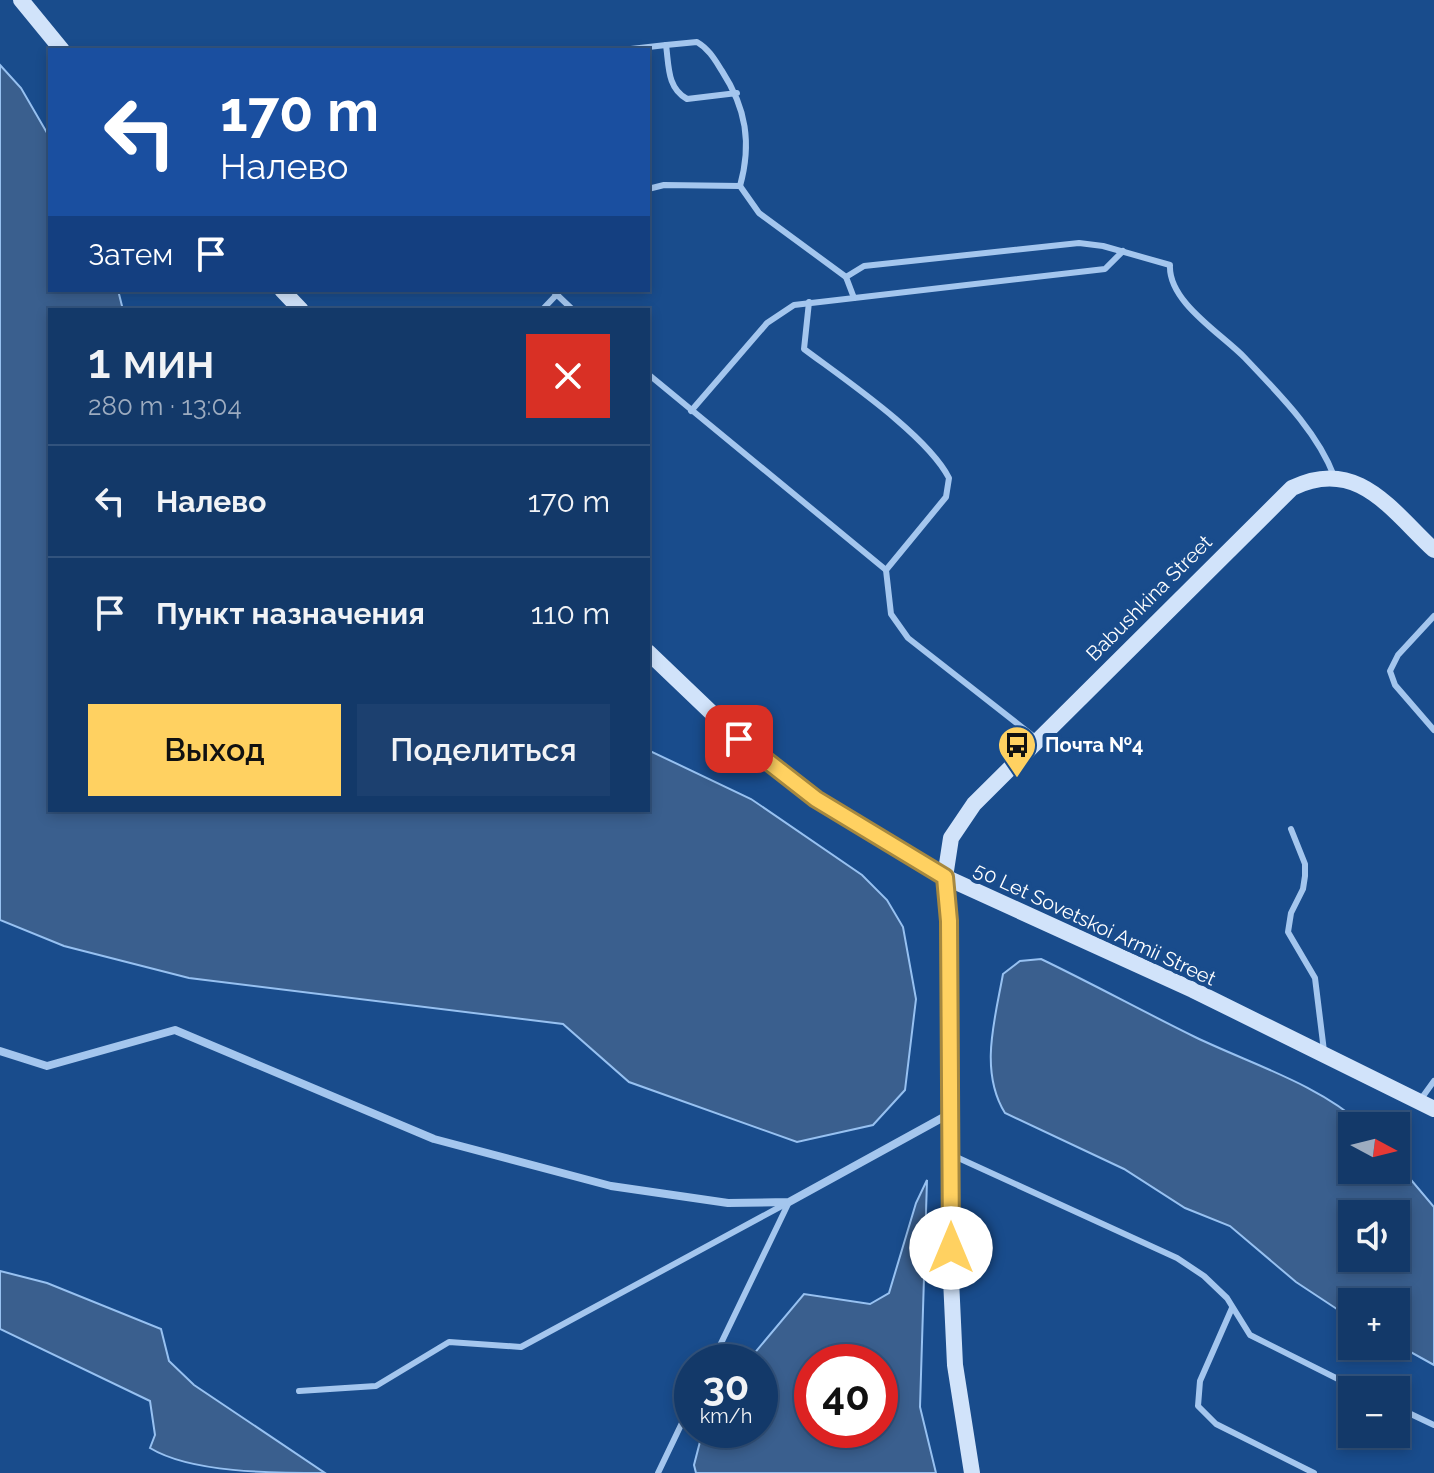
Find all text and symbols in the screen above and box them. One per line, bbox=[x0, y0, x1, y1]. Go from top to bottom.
text: 170 m bbox=[220, 78, 379, 144]
icon: left bbox=[88, 80, 192, 184]
text: Налево bbox=[220, 145, 348, 187]
icon: arrive bbox=[189, 232, 233, 276]
text: Затем bbox=[88, 237, 173, 272]
text: 1 мин bbox=[88, 333, 215, 389]
button: close bbox=[526, 334, 610, 418]
text: 280 m · 13:04 bbox=[88, 391, 242, 421]
icon: left bbox=[88, 479, 132, 523]
text: Налево bbox=[156, 484, 266, 519]
text: 170 m bbox=[528, 484, 610, 519]
street label: Babushkina Street bbox=[1081, 530, 1217, 666]
icon: arrive bbox=[88, 591, 132, 635]
text: Пункт назначения bbox=[156, 596, 425, 631]
text: 110 m bbox=[531, 596, 610, 631]
button: Выход bbox=[88, 704, 341, 796]
button: Поделиться bbox=[357, 704, 610, 796]
pin bbox=[705, 705, 773, 773]
icon: arrive bbox=[717, 717, 761, 761]
bus stop icon: Почта №4 bbox=[996, 724, 1038, 779]
place label: Почта №4 bbox=[1045, 733, 1143, 757]
street label: 50 Let Sovetskoi Armii Street bbox=[970, 857, 1220, 991]
north arrow bbox=[1338, 1112, 1410, 1184]
map controls bbox=[1338, 1112, 1410, 1448]
button: sound bbox=[1338, 1200, 1410, 1272]
position arrow bbox=[909, 1206, 993, 1290]
button: + bbox=[1338, 1288, 1410, 1360]
speed limit sign: 40 bbox=[794, 1344, 898, 1448]
text: 30 bbox=[703, 1362, 749, 1409]
button: − bbox=[1338, 1376, 1410, 1448]
text: km/h bbox=[700, 1404, 752, 1428]

